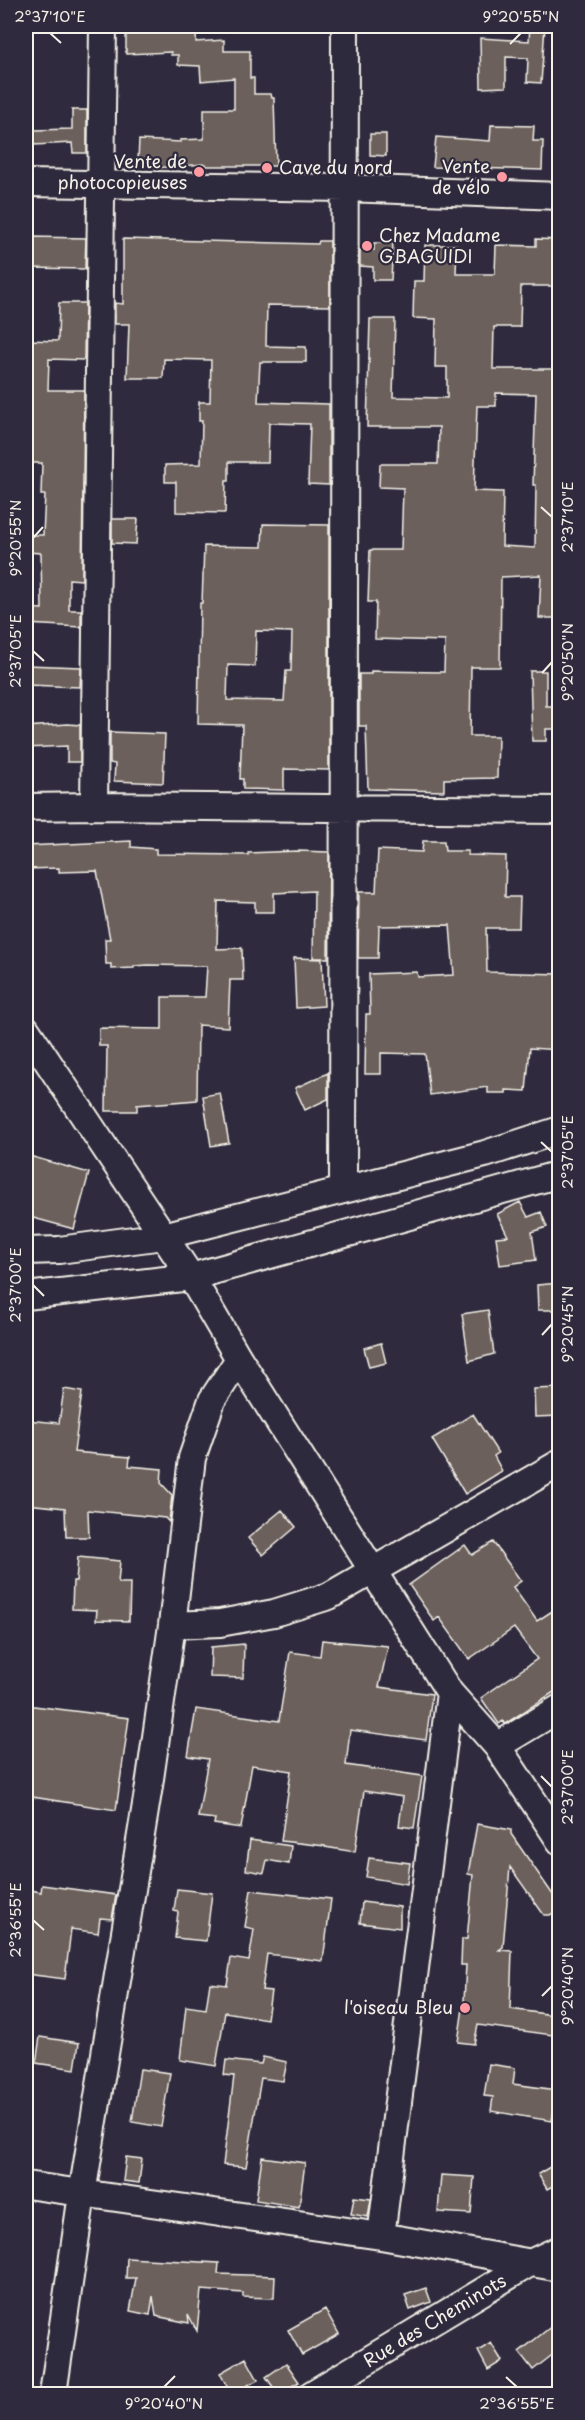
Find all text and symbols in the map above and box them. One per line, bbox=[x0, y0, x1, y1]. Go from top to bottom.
text: 2°37'10"E bbox=[14, 4, 86, 27]
text: 9°20'55"N bbox=[482, 4, 560, 27]
place label: Vente de photocopieuses bbox=[58, 147, 187, 195]
place label: Vente de vélo bbox=[432, 152, 490, 200]
place label: Cave du nord bbox=[279, 153, 393, 180]
marker: Cave du nord bbox=[260, 161, 274, 175]
marker: Vente de photocopieuses bbox=[192, 165, 206, 179]
marker: Vente de vélo bbox=[495, 170, 509, 184]
place label: Chez Madame GBAGUIDI bbox=[379, 221, 501, 269]
marker: Chez Madame GBAGUIDI bbox=[360, 239, 374, 253]
text: 2°37'10"E bbox=[555, 481, 578, 553]
text: 9°20'55"N bbox=[3, 499, 26, 577]
text: 2°37'05"E bbox=[3, 614, 26, 688]
text: 9°20'50"N bbox=[555, 623, 578, 701]
text: 2°37'05"E bbox=[555, 1115, 578, 1189]
text: 2°37'00"E bbox=[3, 1247, 26, 1323]
text: 9°20'45"N bbox=[555, 1285, 578, 1363]
text: 2°37'00"E bbox=[555, 1749, 578, 1825]
text: 2°36'55"E bbox=[3, 1882, 26, 1958]
text: 9°20'40"N bbox=[555, 1947, 578, 2025]
place label: l'oiseau Bleu bbox=[344, 1993, 453, 2020]
marker: l'oiseau Bleu bbox=[458, 2001, 472, 2015]
street label: Rue des Cheminots bbox=[358, 2266, 511, 2373]
text: 9°20'40"N bbox=[125, 2391, 203, 2414]
text: 2°36'55"E bbox=[479, 2391, 555, 2414]

